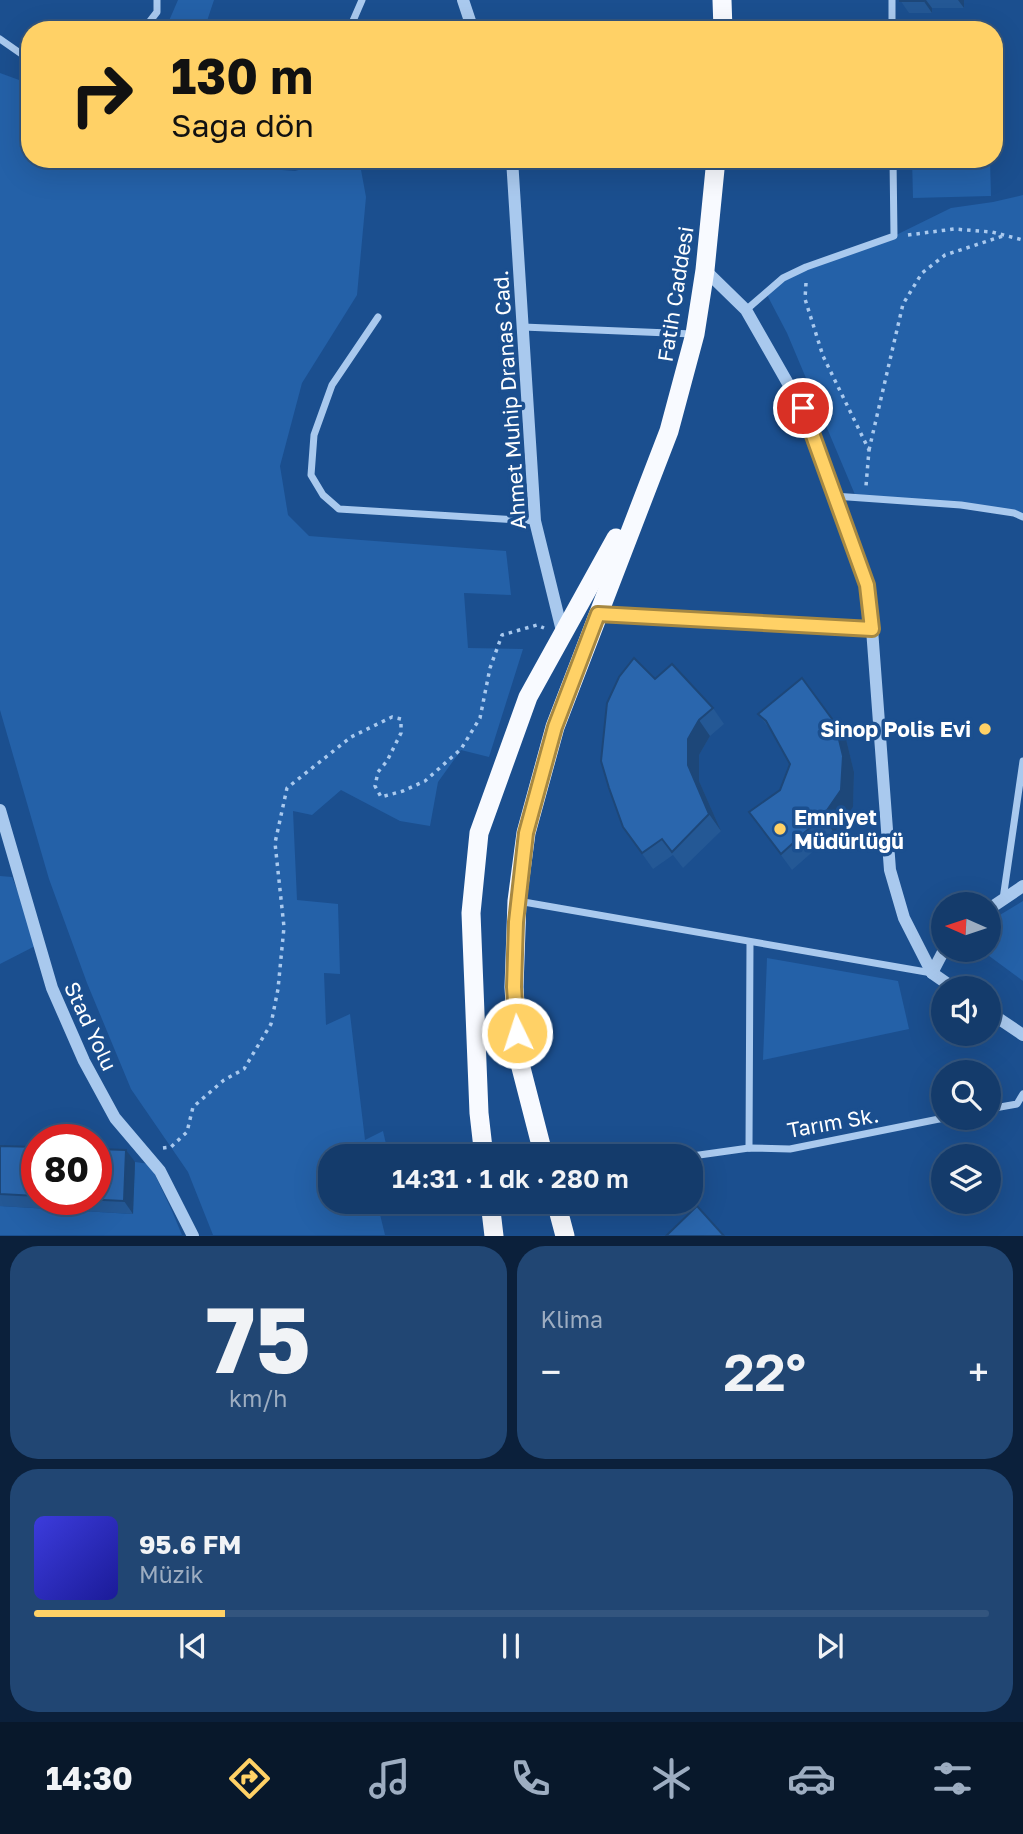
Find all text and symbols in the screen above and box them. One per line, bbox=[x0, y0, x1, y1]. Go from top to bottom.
text: 130 m bbox=[171, 46, 313, 105]
icon: right bbox=[56, 49, 147, 140]
text: Sağa dön bbox=[171, 106, 314, 144]
street label: Fatih Caddesi bbox=[651, 224, 699, 364]
street label: Ahmet Muhip Dranas Cad. bbox=[487, 269, 531, 531]
pin bbox=[773, 378, 833, 438]
icon: arrive bbox=[784, 389, 822, 427]
place label: Sinop Polis Evi bbox=[820, 716, 971, 742]
marker: Sinop Polis Evi bbox=[977, 721, 993, 737]
place label: Emniyet Müdürlüğü bbox=[794, 804, 904, 854]
marker: Emniyet Müdürlüğü bbox=[772, 821, 788, 837]
north arrow bbox=[931, 892, 1001, 962]
map controls bbox=[931, 892, 1001, 1214]
button: sound bbox=[931, 976, 1001, 1046]
street label: Stad Yolu bbox=[59, 977, 123, 1075]
position arrow bbox=[480, 996, 554, 1070]
button: search bbox=[931, 1060, 1001, 1130]
street label: Tarım Sk. bbox=[785, 1101, 881, 1143]
speed limit sign: 80 bbox=[21, 1124, 112, 1215]
button: layers bbox=[931, 1144, 1001, 1214]
text: 14:31 · 1 dk · 280 m bbox=[392, 1163, 629, 1194]
text: 75 bbox=[206, 1284, 311, 1393]
text: Klima bbox=[541, 1305, 603, 1333]
text: 22° bbox=[723, 1340, 806, 1402]
text: − bbox=[541, 1349, 561, 1394]
text: + bbox=[968, 1349, 989, 1394]
text: km/h bbox=[229, 1384, 288, 1412]
text: 95.6 FM bbox=[139, 1529, 241, 1560]
text: Müzik bbox=[139, 1560, 204, 1588]
icon: previous bbox=[174, 1627, 212, 1665]
icon: pause bbox=[492, 1627, 530, 1665]
icon: next bbox=[811, 1627, 849, 1665]
icon: directions bbox=[225, 1754, 274, 1803]
icon: music bbox=[365, 1754, 414, 1803]
icon: phone bbox=[506, 1754, 555, 1803]
icon: climate bbox=[647, 1754, 696, 1803]
icon: car bbox=[787, 1754, 836, 1803]
icon: filters bbox=[928, 1754, 977, 1803]
text: 14:30 bbox=[46, 1759, 133, 1797]

